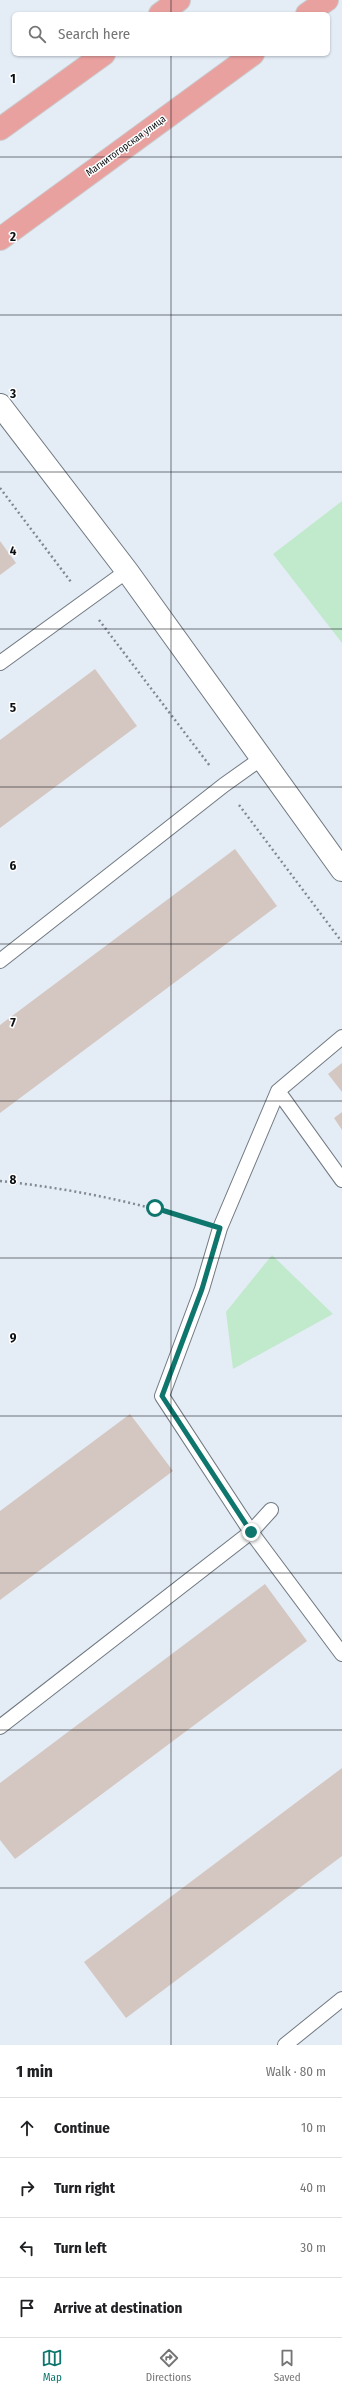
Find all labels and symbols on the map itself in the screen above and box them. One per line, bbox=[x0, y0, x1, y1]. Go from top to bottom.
text: 1 bbox=[10, 71, 16, 86]
street label: Магнитогорская улица bbox=[84, 113, 168, 179]
text: 2 bbox=[9, 229, 16, 244]
text: 3 bbox=[9, 386, 16, 401]
text: 4 bbox=[10, 543, 17, 558]
text: 5 bbox=[10, 700, 16, 715]
text: 6 bbox=[10, 858, 17, 873]
text: 7 bbox=[10, 1015, 16, 1030]
text: 8 bbox=[10, 1172, 17, 1187]
route start bbox=[146, 1199, 164, 1217]
text: 9 bbox=[10, 1330, 17, 1345]
route end bbox=[242, 1523, 260, 1541]

